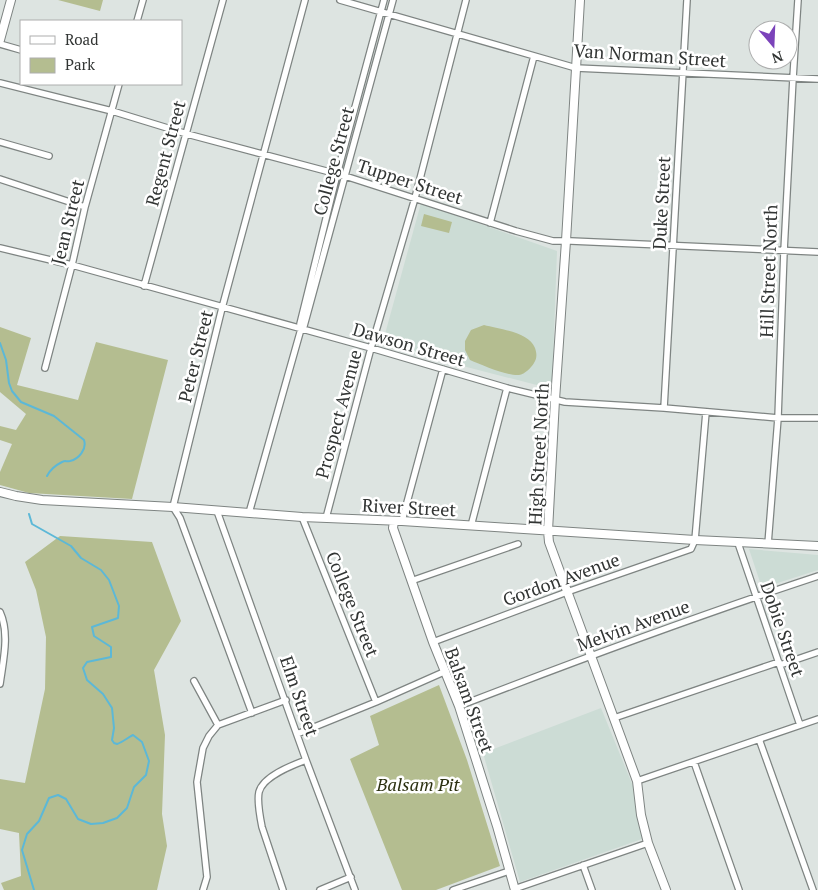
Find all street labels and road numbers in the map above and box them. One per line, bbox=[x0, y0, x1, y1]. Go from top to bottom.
street label: Van Norman Street bbox=[573, 38, 727, 72]
street label: Regent Street bbox=[139, 97, 191, 208]
street label: College Street bbox=[307, 104, 359, 218]
street label: Tupper Street bbox=[354, 153, 466, 209]
street label: Duke Street bbox=[647, 155, 675, 250]
street label: Jean Street bbox=[45, 176, 89, 267]
street label: Hill Street North bbox=[754, 203, 782, 338]
street label: Peter Street bbox=[172, 307, 218, 405]
street label: Dawson Street bbox=[350, 317, 468, 372]
street label: Prospect Avenue bbox=[309, 347, 367, 481]
street label: High Street North bbox=[522, 382, 554, 526]
street label: River Street bbox=[361, 493, 457, 521]
street label: Gordon Avenue bbox=[499, 547, 623, 611]
street label: College Street bbox=[321, 548, 385, 661]
street label: Dobie Street bbox=[755, 578, 811, 680]
street label: Melvin Avenue bbox=[573, 593, 693, 657]
street label: Balsam Street bbox=[440, 644, 500, 756]
street label: Elm Street bbox=[275, 652, 325, 740]

